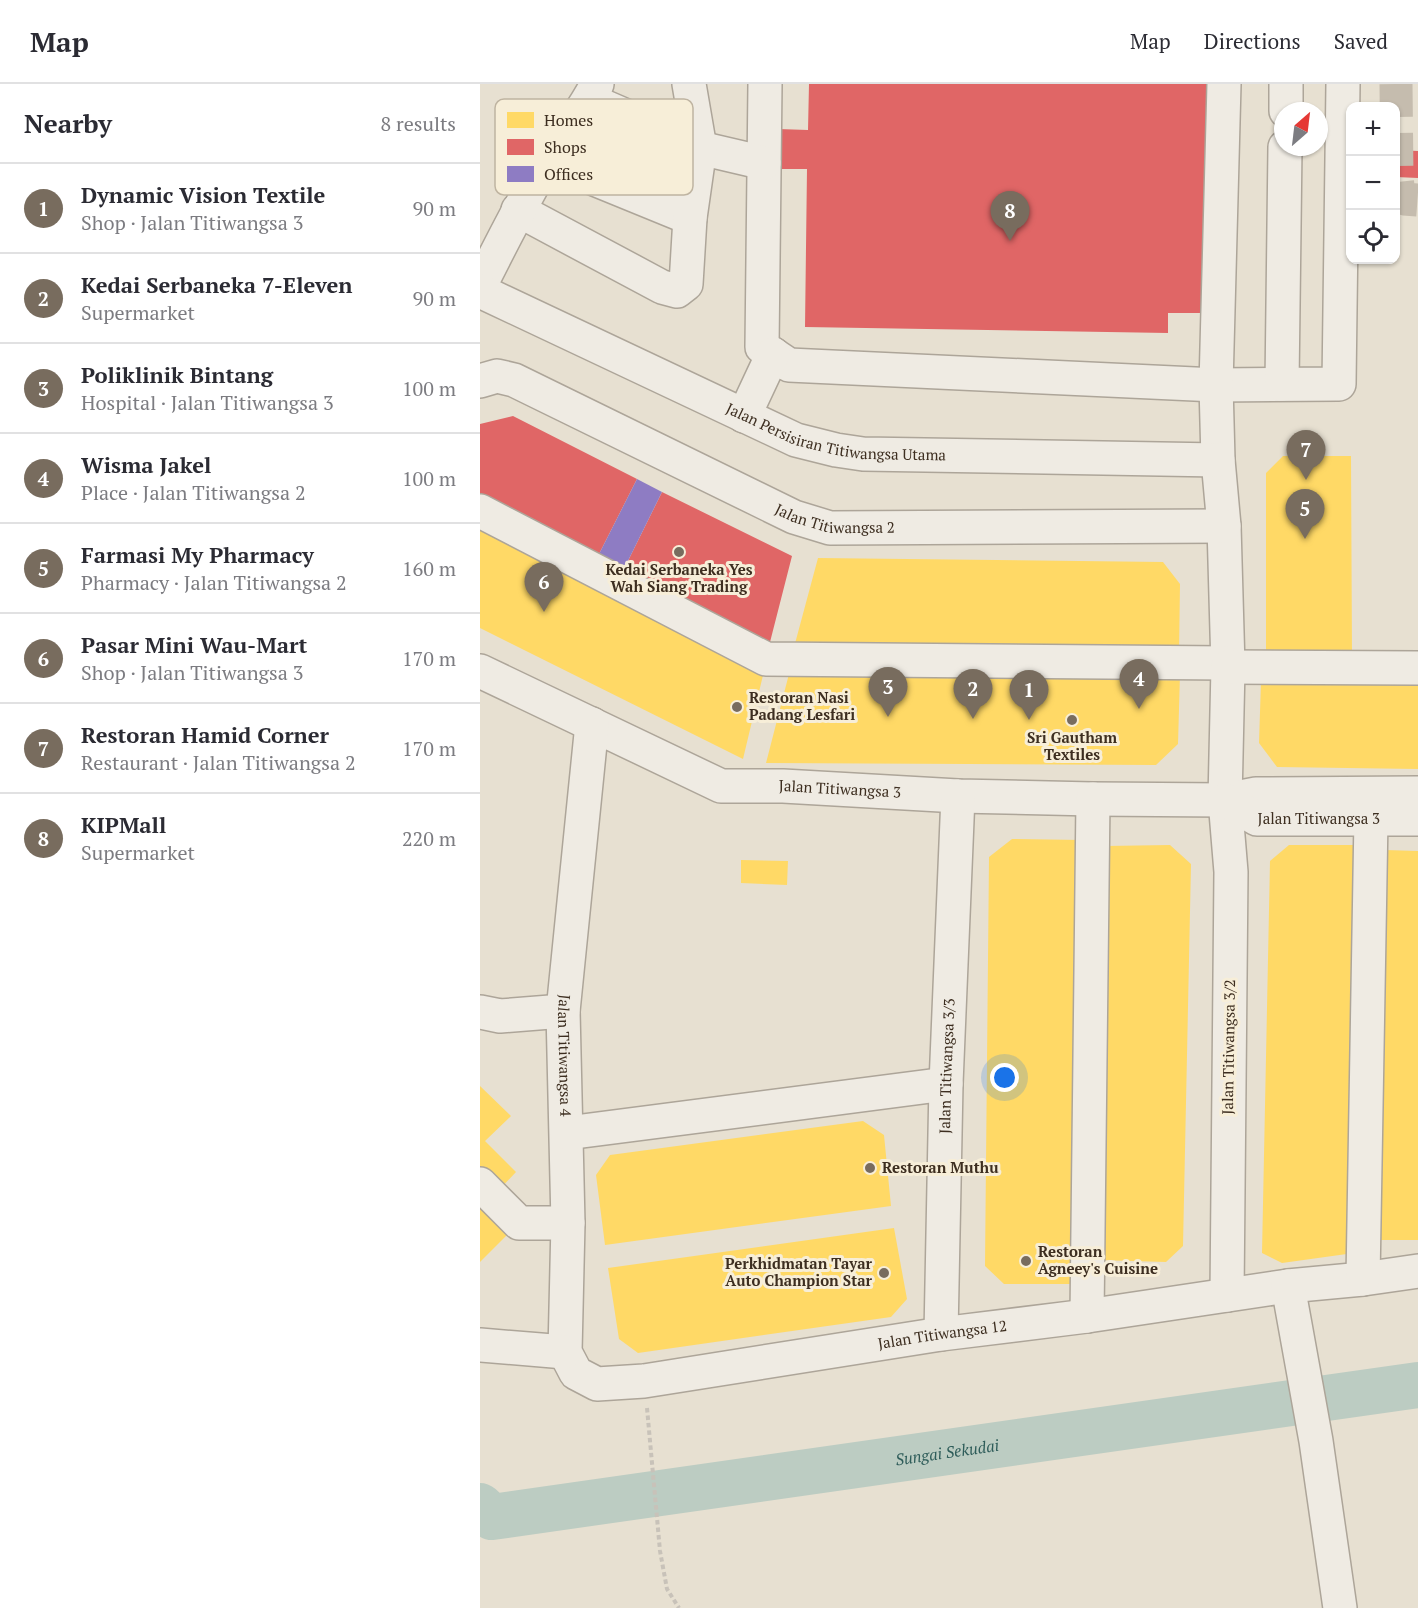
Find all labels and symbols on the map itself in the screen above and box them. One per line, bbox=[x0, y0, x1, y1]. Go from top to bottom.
legend bbox=[495, 99, 693, 195]
north arrow bbox=[1274, 102, 1328, 156]
text: Homes bbox=[544, 109, 593, 131]
text: Shops bbox=[544, 136, 587, 158]
text: Offices bbox=[544, 163, 593, 185]
pin: 8 bbox=[990, 192, 1030, 241]
street label: Jalan Persisiran Titiwangsa Utama bbox=[723, 398, 947, 464]
pin: 7 bbox=[1286, 430, 1326, 480]
pin: 5 bbox=[1286, 490, 1324, 539]
street label: Jalan Titiwangsa 2 bbox=[772, 498, 895, 537]
marker: Kedai Serbaneka Yes Wah Siang Trading bbox=[672, 545, 686, 559]
place label: Kedai Serbaneka Yes Wah Siang Trading bbox=[605, 559, 753, 596]
pin: 6 bbox=[524, 562, 564, 612]
pin: 4 bbox=[1120, 660, 1158, 709]
pin: 3 bbox=[868, 668, 908, 717]
pin: 2 bbox=[954, 670, 992, 719]
pin: 1 bbox=[1010, 670, 1048, 720]
place label: Restoran Nasi Padang Lesfari bbox=[749, 687, 855, 724]
marker: Restoran Nasi Padang Lesfari bbox=[730, 700, 744, 714]
marker: Sri Gautham Textiles bbox=[1065, 713, 1079, 727]
place label: Sri Gautham Textiles bbox=[1027, 727, 1117, 764]
street label: Jalan Titiwangsa 3 bbox=[779, 775, 902, 802]
street label: Jalan Titiwangsa 3 bbox=[1258, 808, 1380, 828]
street label: Jalan Titiwangsa 3/2 bbox=[1217, 979, 1239, 1115]
street label: Jalan Titiwangsa 4 bbox=[554, 994, 576, 1117]
street label: Jalan Titiwangsa 3/3 bbox=[934, 998, 959, 1134]
your location bbox=[990, 1063, 1019, 1092]
place label: Restoran Muthu bbox=[882, 1157, 999, 1177]
marker: Restoran Muthu bbox=[863, 1161, 877, 1175]
place label: Restoran Agneey's Cuisine bbox=[1038, 1241, 1158, 1278]
place label: Perkhidmatan Tayar Auto Champion Star bbox=[725, 1253, 873, 1290]
marker: Restoran Agneey's Cuisine bbox=[1019, 1254, 1033, 1268]
marker: Perkhidmatan Tayar Auto Champion Star bbox=[877, 1266, 891, 1280]
street label: Jalan Titiwangsa 12 bbox=[876, 1315, 1008, 1353]
water label: Sungai Sekudai bbox=[894, 1434, 1001, 1470]

